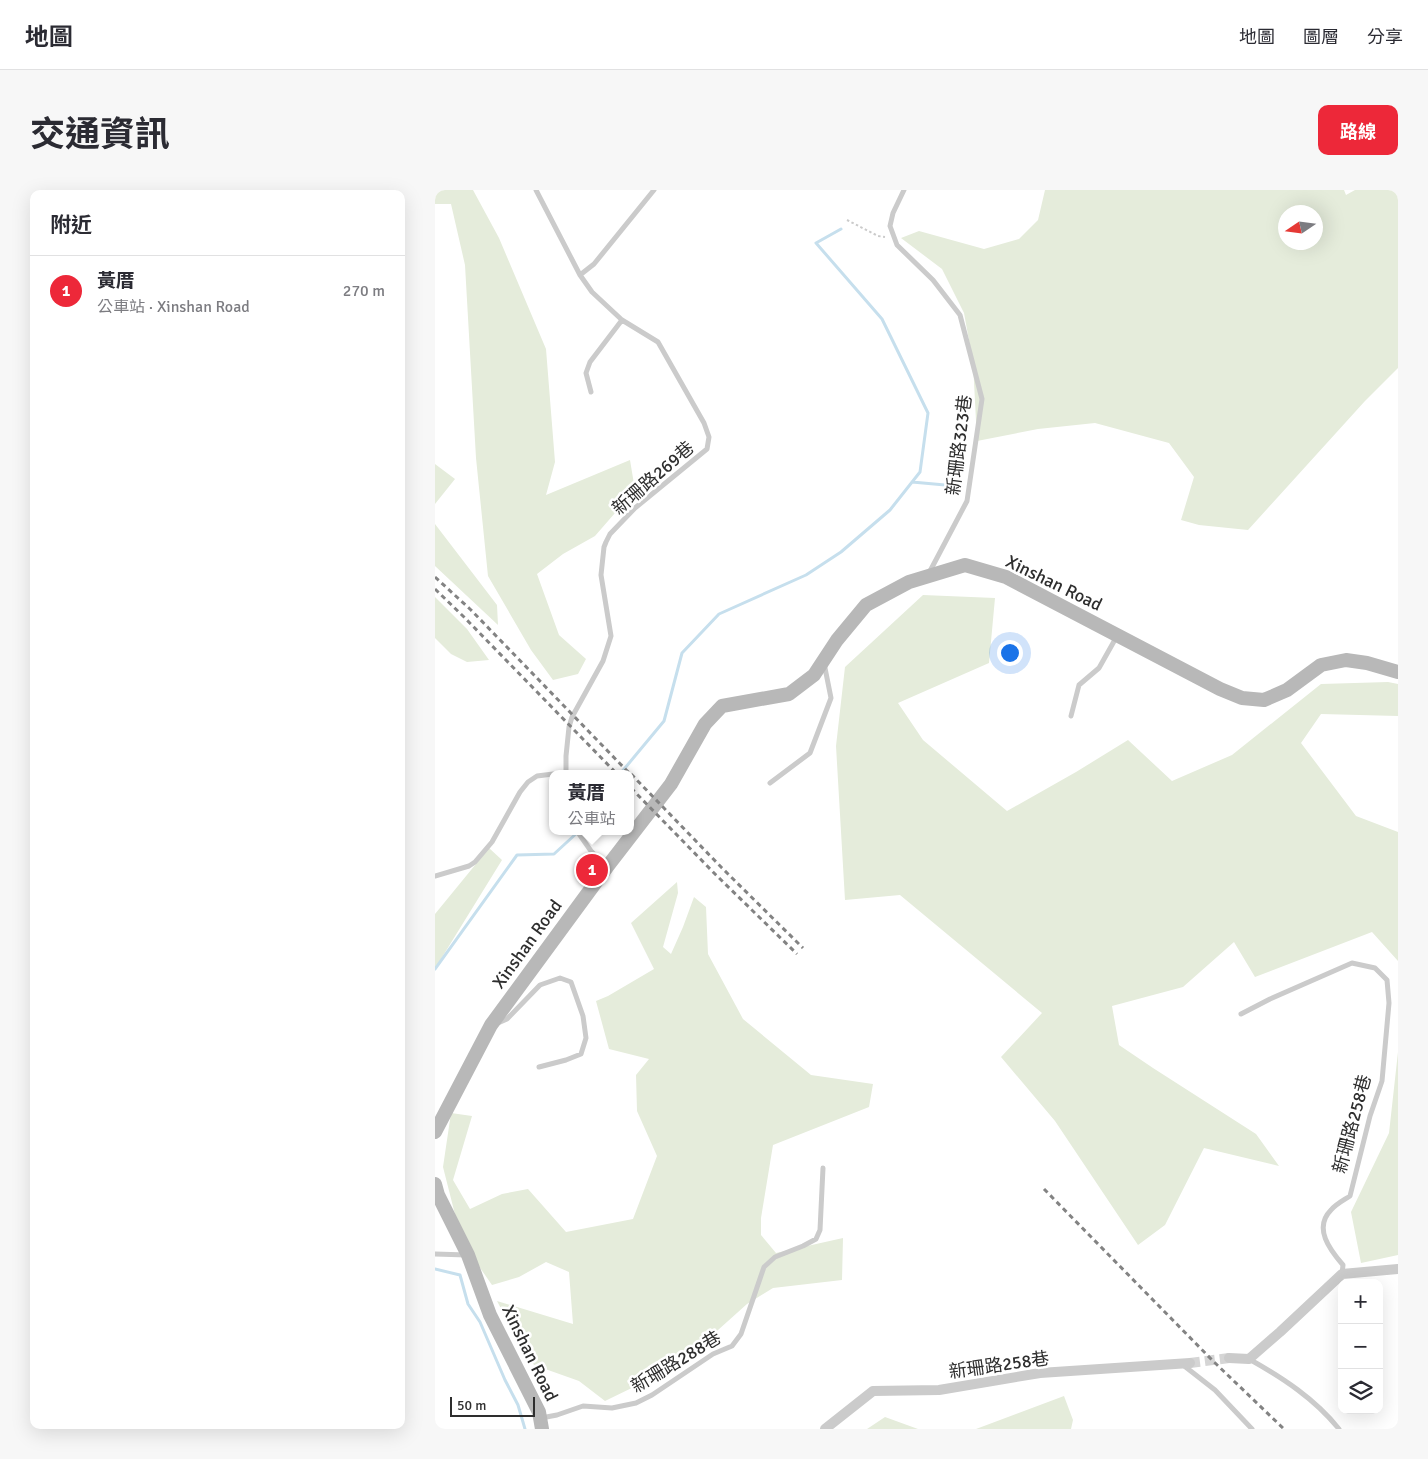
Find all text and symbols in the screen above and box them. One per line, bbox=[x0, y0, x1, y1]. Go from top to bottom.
text: 地圖 bbox=[25, 22, 73, 52]
text: 地圖 bbox=[1239, 26, 1275, 48]
text: 圖層 bbox=[1303, 26, 1339, 48]
text: 分享 bbox=[1367, 26, 1403, 48]
button: 路線 bbox=[1318, 105, 1398, 155]
text: 交通資訊 bbox=[30, 113, 170, 156]
north arrow bbox=[1278, 205, 1323, 250]
text: 附近 bbox=[50, 212, 92, 238]
text: 黃厝 bbox=[97, 269, 135, 293]
text: 1 bbox=[62, 281, 70, 301]
text: 270 m bbox=[343, 281, 385, 301]
text: 公車站 · Xinshan Road bbox=[97, 297, 250, 317]
street label: 新珊路323巷 bbox=[942, 393, 976, 497]
street label: 新珊路269巷 bbox=[608, 437, 698, 519]
street label: Xinshan Road bbox=[1002, 550, 1106, 616]
your location bbox=[997, 640, 1023, 666]
popup bbox=[549, 770, 634, 835]
text: 黃厝 bbox=[567, 781, 606, 805]
text: 公車站 bbox=[567, 809, 616, 829]
pin: 1 bbox=[576, 851, 608, 889]
street label: Xinshan Road bbox=[487, 895, 567, 993]
street label: 新珊路258巷 bbox=[1328, 1072, 1376, 1176]
map controls bbox=[1338, 1279, 1383, 1414]
button: + bbox=[1338, 1279, 1383, 1324]
street label: Xinshan Road bbox=[497, 1301, 563, 1405]
button: − bbox=[1338, 1324, 1383, 1369]
street label: 新珊路288巷 bbox=[627, 1327, 725, 1397]
street label: 新珊路258巷 bbox=[947, 1347, 1051, 1383]
button: layers bbox=[1338, 1369, 1383, 1414]
scale bar bbox=[450, 1394, 535, 1417]
text: 50 m bbox=[457, 1397, 486, 1414]

